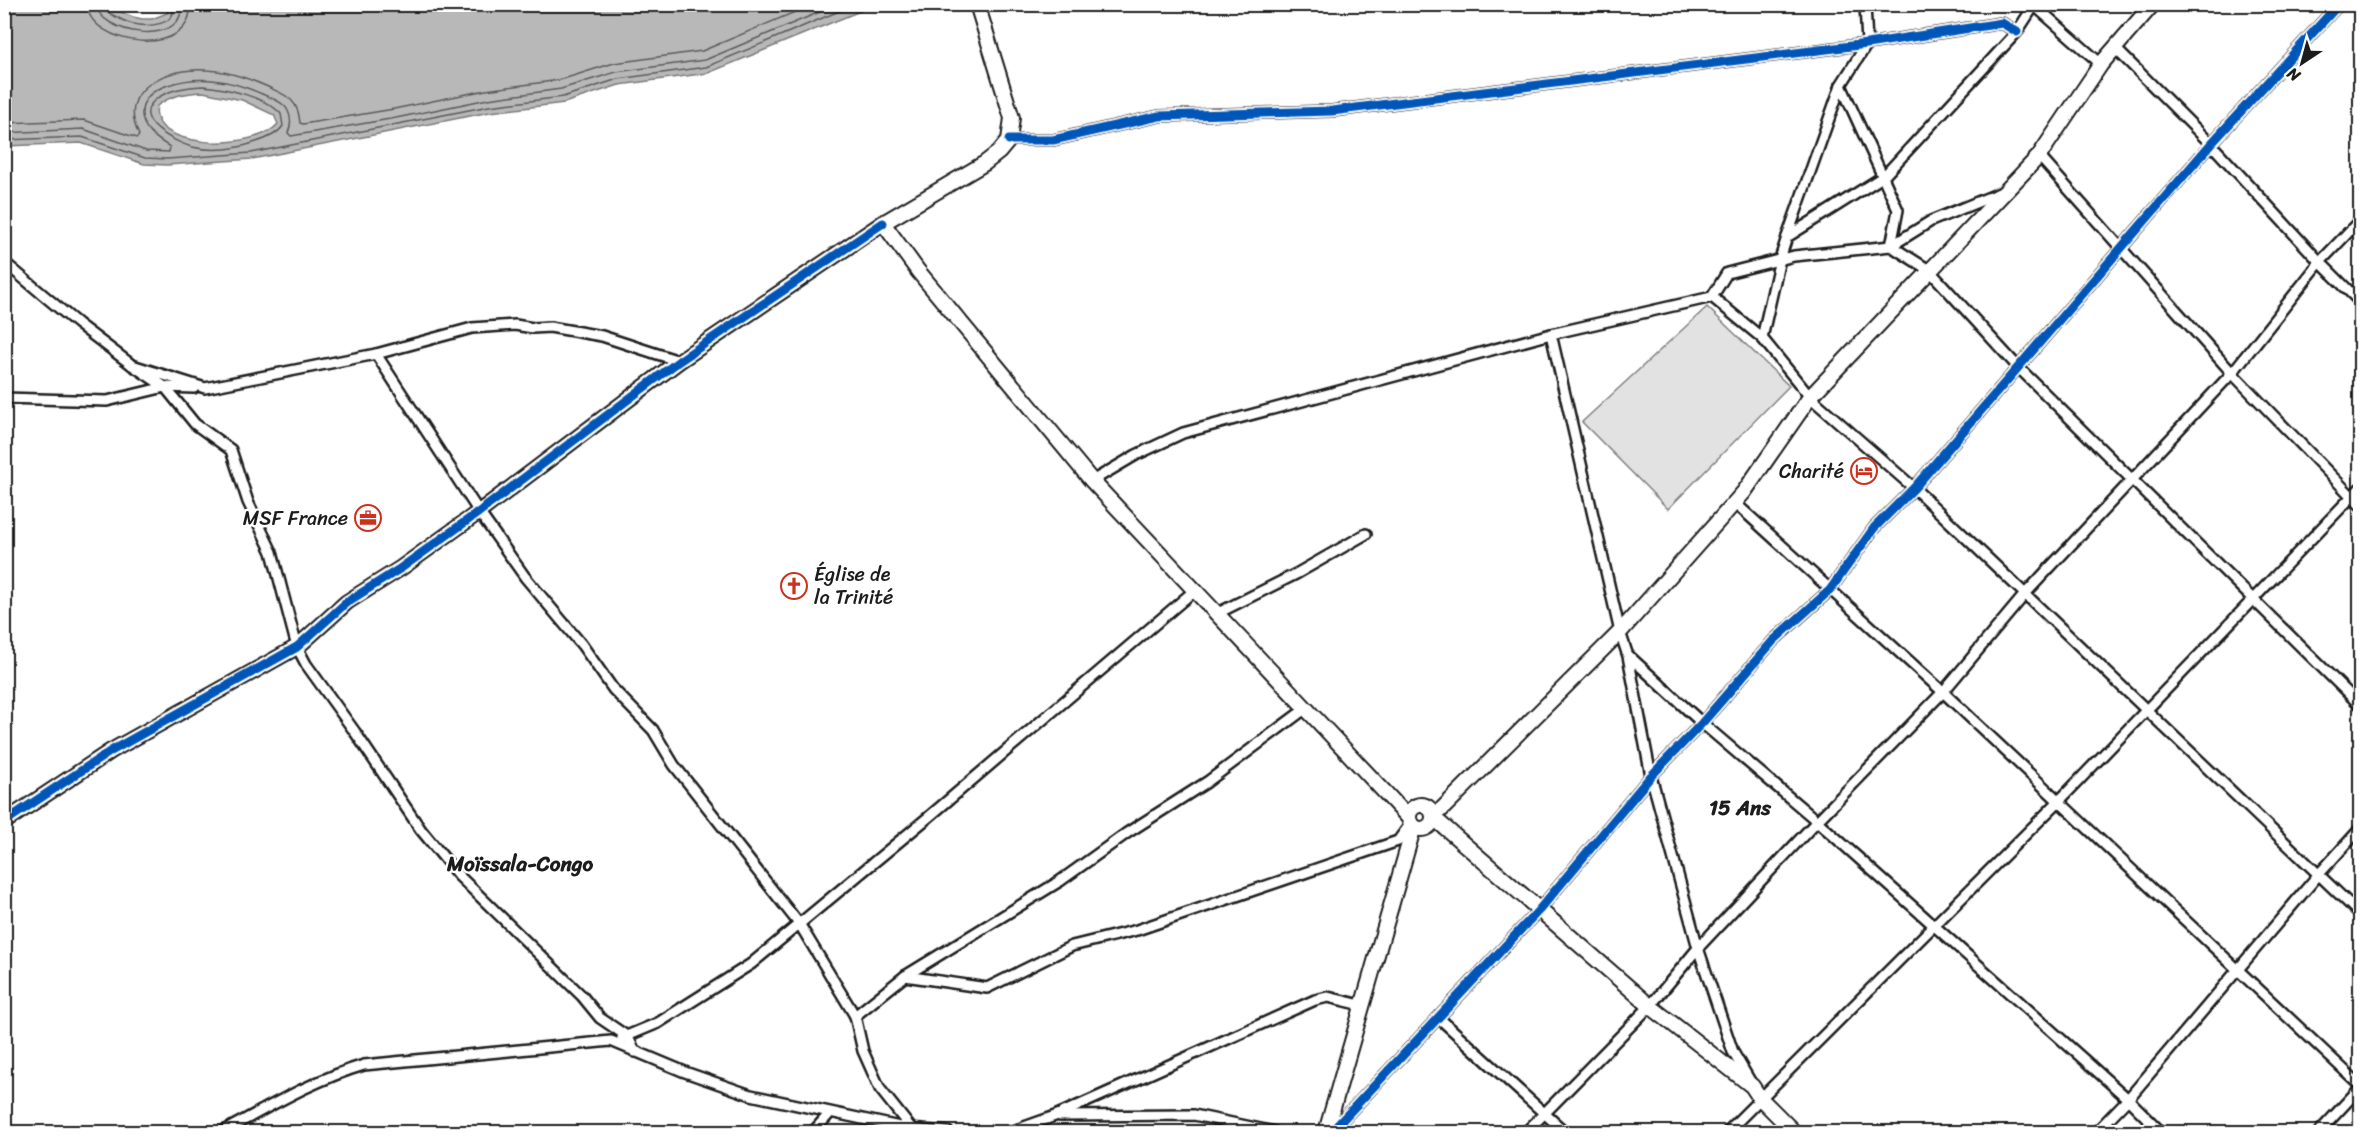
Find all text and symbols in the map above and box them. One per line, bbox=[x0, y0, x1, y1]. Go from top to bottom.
north arrow bbox=[2272, 33, 2332, 93]
text: N bbox=[2280, 59, 2307, 90]
place label: Charité bbox=[1779, 454, 1844, 489]
hotel icon: Charité bbox=[1849, 456, 1879, 486]
place label: MSF France bbox=[243, 501, 348, 536]
office icon: MSF France bbox=[353, 503, 383, 533]
place label: Église de la Trinité bbox=[814, 557, 893, 615]
church icon: Église de la Trinité bbox=[779, 571, 809, 601]
district label: 15 Ans bbox=[1709, 789, 1771, 827]
district label: Moïssala-Congo bbox=[446, 845, 593, 883]

